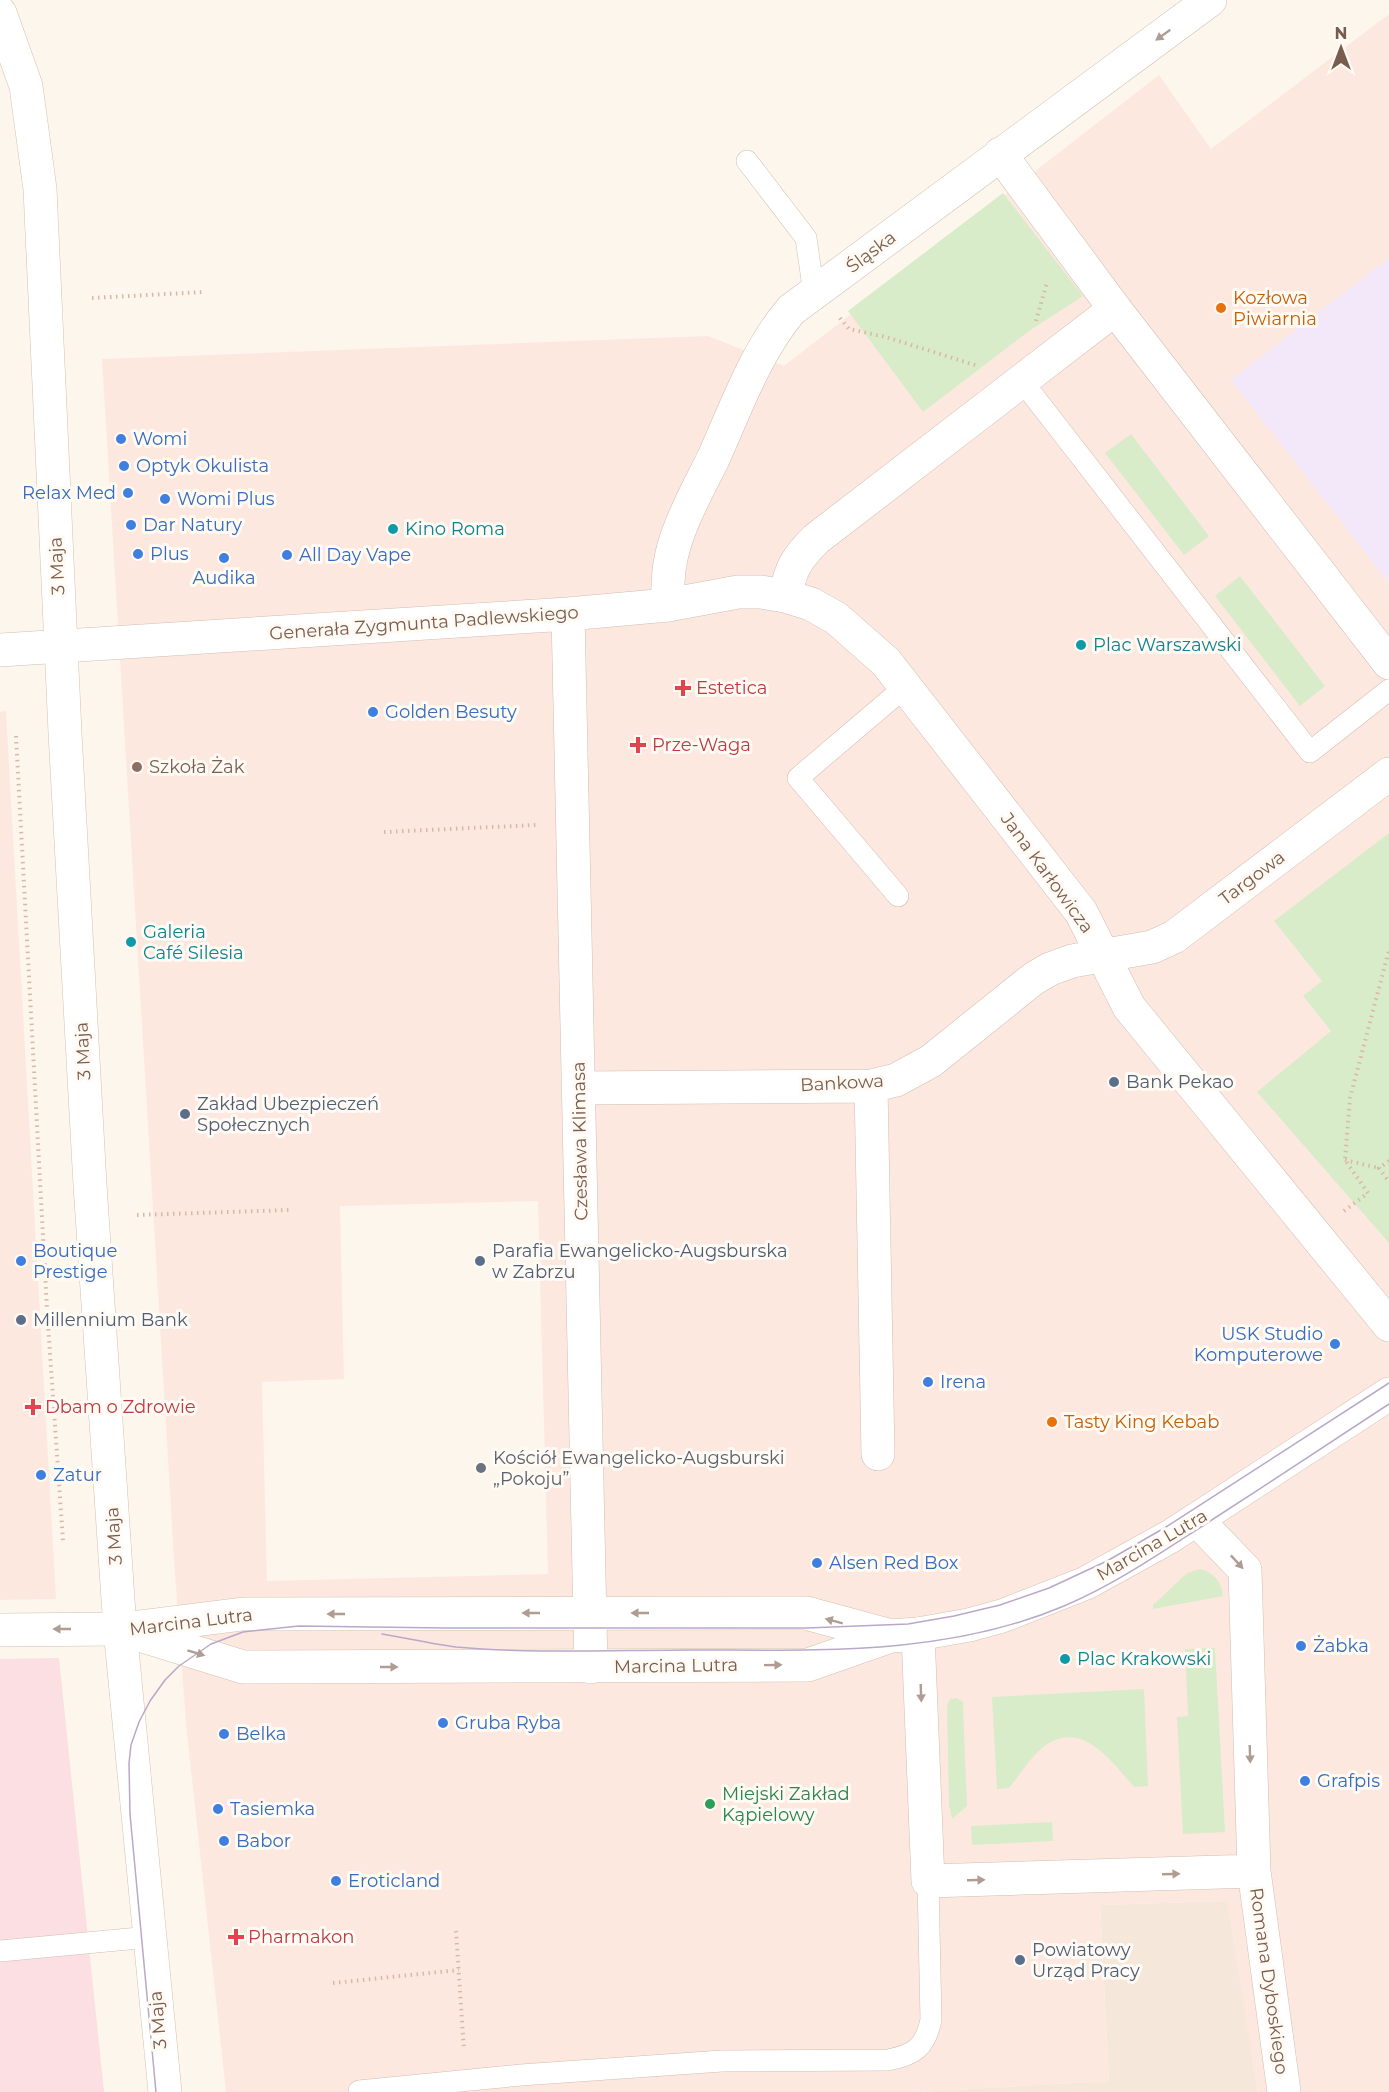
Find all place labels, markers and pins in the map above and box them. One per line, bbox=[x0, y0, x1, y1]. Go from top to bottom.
place label: Kozłowa Piwiarnia bbox=[1233, 287, 1317, 330]
marker: Kozłowa Piwiarnia bbox=[1214, 301, 1228, 315]
place label: Womi bbox=[133, 428, 187, 450]
marker: Womi bbox=[114, 432, 128, 446]
place label: Optyk Okulista bbox=[136, 455, 269, 477]
marker: Optyk Okulista bbox=[117, 459, 131, 473]
place label: Relax Med bbox=[22, 482, 116, 504]
marker: Relax Med bbox=[121, 486, 135, 500]
place label: Womi Plus bbox=[177, 488, 275, 510]
marker: Womi Plus bbox=[158, 492, 172, 506]
place label: Dar Natury bbox=[143, 514, 242, 536]
marker: Dar Natury bbox=[124, 518, 138, 532]
place label: Kino Roma bbox=[405, 518, 505, 540]
marker: Kino Roma bbox=[386, 522, 400, 536]
place label: Plus bbox=[150, 543, 189, 565]
place label: All Day Vape bbox=[299, 544, 411, 566]
marker: Plus bbox=[131, 547, 145, 561]
marker: All Day Vape bbox=[280, 548, 294, 562]
marker: Audika bbox=[217, 551, 231, 565]
place label: Audika bbox=[192, 567, 256, 589]
place label: Plac Warszawski bbox=[1093, 634, 1242, 656]
marker: Plac Warszawski bbox=[1074, 638, 1088, 652]
place label: Estetica bbox=[696, 677, 767, 699]
marker: Estetica bbox=[674, 679, 692, 697]
place label: Golden Besuty bbox=[385, 701, 517, 723]
marker: Golden Besuty bbox=[366, 705, 380, 719]
place label: Prze-Waga bbox=[652, 734, 751, 756]
marker: Prze-Waga bbox=[629, 736, 647, 754]
place label: Szkoła Żak bbox=[149, 756, 245, 778]
marker: Szkoła Żak bbox=[130, 760, 144, 774]
place label: Galeria Café Silesia bbox=[143, 921, 244, 964]
marker: Galeria Café Silesia bbox=[124, 935, 138, 949]
place label: Bank Pekao bbox=[1126, 1071, 1234, 1093]
marker: Bank Pekao bbox=[1107, 1075, 1121, 1089]
place label: Zakład Ubezpieczeń Społecznych bbox=[197, 1093, 379, 1136]
marker: Zakład Ubezpieczeń Społecznych bbox=[178, 1107, 192, 1121]
place label: Boutique Prestige bbox=[33, 1240, 117, 1283]
place label: Parafia Ewangelicko-Augsburska w Zabrzu bbox=[492, 1240, 788, 1283]
marker: Boutique Prestige bbox=[14, 1254, 28, 1268]
marker: Parafia Ewangelicko-Augsburska w Zabrzu bbox=[473, 1254, 487, 1268]
place label: Millennium Bank bbox=[33, 1309, 188, 1331]
marker: Millennium Bank bbox=[14, 1313, 28, 1327]
place label: USK Studio Komputerowe bbox=[1194, 1323, 1323, 1366]
marker: USK Studio Komputerowe bbox=[1328, 1337, 1342, 1351]
place label: Irena bbox=[940, 1371, 986, 1393]
marker: Irena bbox=[921, 1375, 935, 1389]
place label: Dbam o Zdrowie bbox=[45, 1396, 196, 1418]
marker: Dbam o Zdrowie bbox=[26, 1400, 40, 1414]
place label: Tasty King Kebab bbox=[1064, 1411, 1219, 1433]
marker: Tasty King Kebab bbox=[1045, 1415, 1059, 1429]
place label: Kościół Ewangelicko-Augsburski „Pokoju” bbox=[493, 1447, 785, 1490]
marker: Kościół Ewangelicko-Augsburski „Pokoju” bbox=[474, 1461, 488, 1475]
place label: Zatur bbox=[53, 1464, 102, 1486]
marker: Zatur bbox=[34, 1468, 48, 1482]
place label: Alsen Red Box bbox=[829, 1552, 959, 1574]
marker: Alsen Red Box bbox=[810, 1556, 824, 1570]
place label: Żabka bbox=[1313, 1635, 1369, 1657]
marker: Żabka bbox=[1294, 1639, 1308, 1653]
place label: Plac Krakowski bbox=[1077, 1648, 1211, 1670]
marker: Plac Krakowski bbox=[1058, 1652, 1072, 1666]
place label: Gruba Ryba bbox=[455, 1712, 561, 1734]
marker: Gruba Ryba bbox=[436, 1716, 450, 1730]
place label: Belka bbox=[236, 1723, 287, 1745]
marker: Belka bbox=[217, 1727, 231, 1741]
place label: Grafpis bbox=[1317, 1770, 1380, 1792]
marker: Grafpis bbox=[1298, 1774, 1312, 1788]
place label: Miejski Zakład Kąpielowy bbox=[722, 1783, 850, 1826]
marker: Miejski Zakład Kąpielowy bbox=[703, 1797, 717, 1811]
place label: Tasiemka bbox=[230, 1798, 315, 1820]
marker: Tasiemka bbox=[211, 1802, 225, 1816]
place label: Babor bbox=[236, 1830, 291, 1852]
marker: Babor bbox=[217, 1834, 231, 1848]
place label: Eroticland bbox=[348, 1870, 440, 1892]
marker: Eroticland bbox=[329, 1874, 343, 1888]
place label: Pharmakon bbox=[248, 1926, 354, 1948]
marker: Pharmakon bbox=[229, 1930, 243, 1944]
place label: Powiatowy Urząd Pracy bbox=[1032, 1939, 1140, 1982]
marker: Powiatowy Urząd Pracy bbox=[1013, 1953, 1027, 1967]

